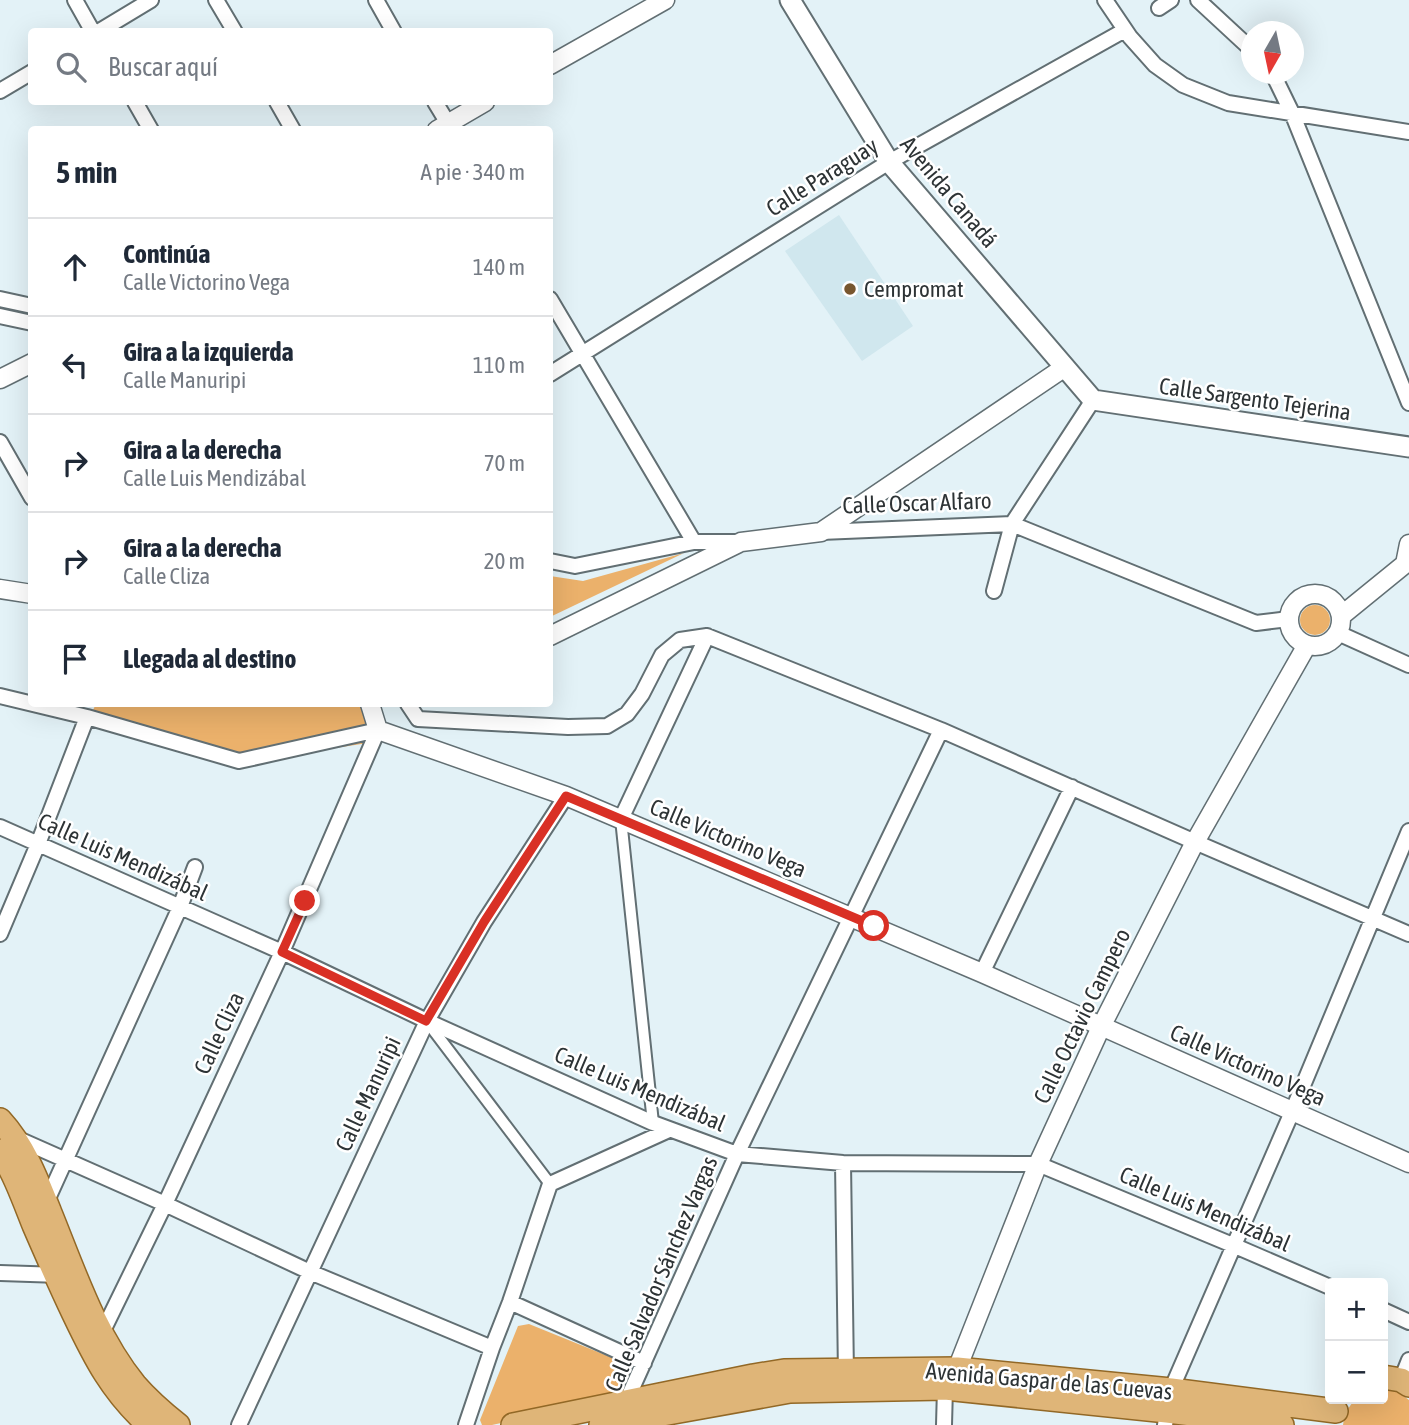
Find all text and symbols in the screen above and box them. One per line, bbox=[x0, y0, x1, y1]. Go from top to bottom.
north arrow bbox=[1241, 21, 1304, 84]
search box bbox=[28, 28, 553, 105]
icon: search bbox=[52, 48, 90, 86]
text: Buscar aquí bbox=[108, 52, 218, 82]
street label: Avenida Canadá bbox=[895, 131, 1003, 253]
street label: Calle Paraguay bbox=[762, 133, 882, 221]
text: 5 min bbox=[56, 155, 117, 189]
text: A pie · 340 m bbox=[421, 159, 525, 185]
text: Continúa bbox=[123, 239, 210, 269]
icon: ahead bbox=[56, 248, 94, 286]
text: 140 m bbox=[473, 254, 525, 280]
text: Calle Victorino Vega bbox=[123, 269, 290, 295]
place label: Cempromat bbox=[864, 276, 964, 302]
marker: Cempromat bbox=[842, 281, 858, 297]
text: Gira a la izquierda bbox=[123, 337, 294, 367]
icon: left bbox=[56, 346, 94, 384]
text: 110 m bbox=[473, 352, 525, 378]
text: Calle Manuripi bbox=[123, 367, 246, 393]
street label: Calle Sargento Tejerina bbox=[1158, 373, 1352, 425]
text: Gira a la derecha bbox=[123, 435, 282, 465]
icon: right bbox=[56, 444, 94, 482]
text: 70 m bbox=[484, 450, 525, 476]
text: Calle Luis Mendizábal bbox=[123, 465, 306, 491]
street label: Calle Oscar Alfaro bbox=[842, 487, 992, 519]
text: Gira a la derecha bbox=[123, 533, 282, 563]
icon: right bbox=[56, 542, 94, 580]
text: 20 m bbox=[484, 548, 525, 574]
text: Calle Cliza bbox=[123, 563, 210, 589]
icon: arrive bbox=[56, 640, 94, 678]
text: Llegada al destino bbox=[123, 644, 296, 674]
street label: Calle Victorino Vega bbox=[646, 793, 810, 883]
street label: Calle Luis Mendizábal bbox=[34, 808, 212, 906]
route end bbox=[289, 885, 320, 916]
route start bbox=[858, 910, 889, 941]
street label: Calle Octavio Campero bbox=[1028, 924, 1136, 1108]
street label: Calle Cliza bbox=[189, 988, 249, 1078]
street label: Calle Victorino Vega bbox=[1166, 1019, 1330, 1111]
street label: Calle Manuripi bbox=[330, 1033, 406, 1155]
street label: Calle Luis Mendizábal bbox=[551, 1041, 729, 1137]
street label: Calle Salvador Sánchez Vargas bbox=[600, 1152, 722, 1396]
street label: Calle Luis Mendizábal bbox=[1116, 1161, 1294, 1257]
map controls bbox=[1325, 1278, 1388, 1404]
button: + bbox=[1325, 1278, 1388, 1341]
button: − bbox=[1325, 1341, 1388, 1404]
street label: Avenida Gaspar de las Cuevas bbox=[925, 1357, 1173, 1405]

